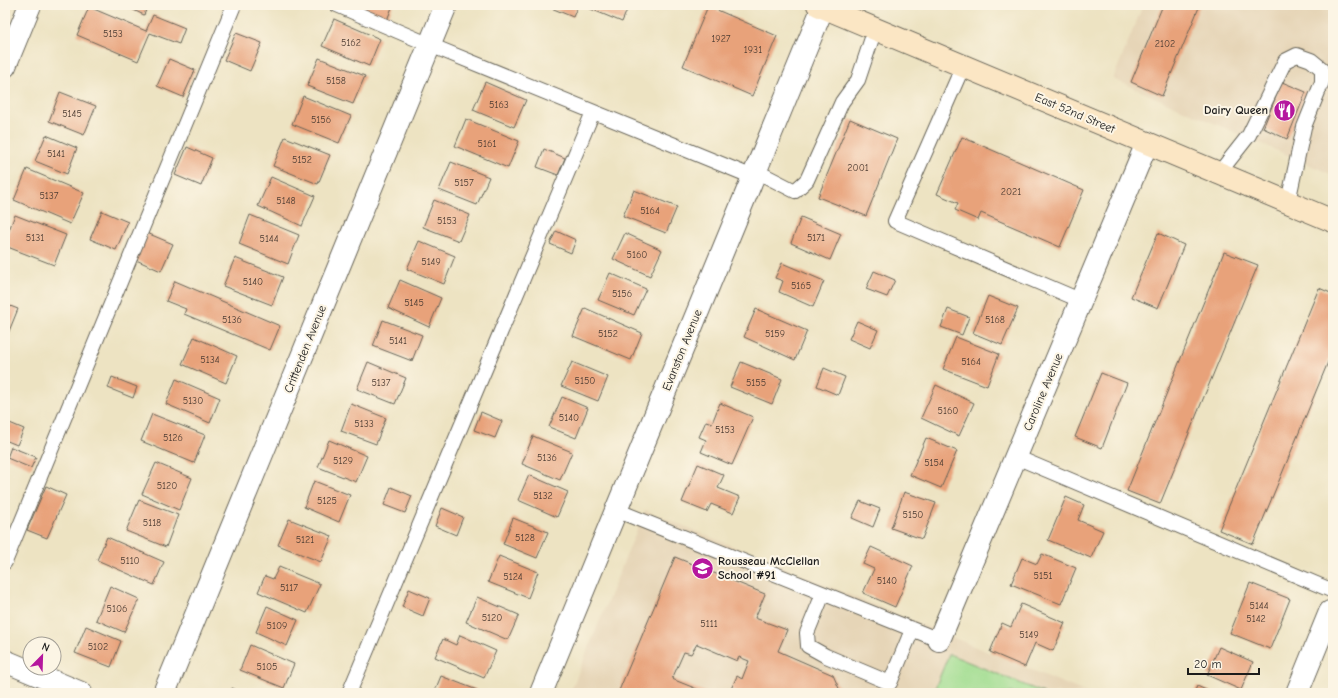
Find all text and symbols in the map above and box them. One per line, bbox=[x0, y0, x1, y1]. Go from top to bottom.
house number: 5153 bbox=[103, 28, 123, 40]
house number: 1927 bbox=[711, 33, 731, 45]
house number: 5162 bbox=[341, 37, 361, 49]
house number: 2102 bbox=[1155, 38, 1175, 50]
house number: 1931 bbox=[744, 44, 762, 56]
house number: 5158 bbox=[326, 75, 346, 87]
street label: East 52nd Street bbox=[1033, 90, 1118, 136]
restaurant icon: Dairy Queen bbox=[1271, 97, 1297, 123]
house number: 5163 bbox=[489, 99, 509, 111]
place label: Dairy Queen bbox=[1204, 103, 1268, 117]
house number: 5145 bbox=[62, 108, 82, 120]
house number: 5156 bbox=[311, 114, 331, 126]
house number: 5161 bbox=[478, 138, 496, 150]
house number: 5141 bbox=[47, 148, 65, 160]
house number: 5152 bbox=[292, 154, 312, 166]
house number: 2001 bbox=[847, 162, 869, 174]
house number: 5157 bbox=[454, 177, 474, 189]
house number: 2021 bbox=[1001, 186, 1021, 198]
house number: 5137 bbox=[39, 190, 59, 202]
house number: 5148 bbox=[276, 195, 296, 207]
house number: 5164 bbox=[640, 205, 660, 217]
house number: 5153 bbox=[437, 215, 457, 227]
house number: 5131 bbox=[26, 232, 44, 244]
house number: 5171 bbox=[807, 232, 825, 244]
house number: 5144 bbox=[259, 233, 279, 245]
house number: 5160 bbox=[627, 249, 647, 261]
house number: 5149 bbox=[421, 256, 441, 268]
house number: 5140 bbox=[243, 276, 263, 288]
house number: 5165 bbox=[791, 280, 811, 292]
house number: 5156 bbox=[612, 288, 632, 300]
house number: 5145 bbox=[404, 297, 424, 309]
street label: Crittenden Avenue bbox=[281, 303, 329, 395]
street label: Evanston Avenue bbox=[659, 307, 705, 393]
house number: 5136 bbox=[222, 314, 242, 326]
house number: 5168 bbox=[985, 314, 1005, 326]
house number: 5152 bbox=[598, 328, 618, 340]
house number: 5159 bbox=[765, 328, 785, 340]
house number: 5141 bbox=[389, 335, 407, 347]
street label: Caroline Avenue bbox=[1020, 351, 1066, 433]
house number: 5134 bbox=[200, 354, 220, 366]
house number: 5164 bbox=[961, 356, 981, 368]
house number: 5150 bbox=[575, 375, 595, 387]
house number: 5137 bbox=[371, 377, 391, 389]
house number: 5155 bbox=[746, 377, 766, 389]
house number: 5130 bbox=[183, 395, 203, 407]
house number: 5160 bbox=[938, 405, 958, 417]
house number: 5140 bbox=[559, 412, 579, 424]
house number: 5133 bbox=[354, 418, 374, 430]
house number: 5153 bbox=[715, 424, 735, 436]
house number: 5126 bbox=[163, 432, 183, 444]
house number: 5136 bbox=[537, 452, 557, 464]
house number: 5129 bbox=[333, 455, 353, 467]
house number: 5154 bbox=[924, 457, 944, 469]
house number: 5120 bbox=[157, 480, 177, 492]
house number: 5132 bbox=[533, 490, 553, 502]
house number: 5125 bbox=[317, 495, 337, 507]
house number: 5150 bbox=[903, 509, 923, 521]
house number: 5118 bbox=[143, 517, 161, 529]
house number: 5128 bbox=[515, 532, 535, 544]
house number: 5121 bbox=[296, 534, 314, 546]
place label: Rousseau McClellan School #91 bbox=[718, 554, 820, 582]
house number: 5110 bbox=[120, 555, 140, 567]
school or university icon: Rousseau McClellan School #91 bbox=[689, 555, 715, 581]
house number: 5151 bbox=[1034, 570, 1052, 582]
house number: 5124 bbox=[503, 571, 523, 583]
house number: 5140 bbox=[877, 575, 897, 587]
house number: 5117 bbox=[280, 582, 298, 594]
house number: 5144 bbox=[1249, 600, 1269, 612]
house number: 5106 bbox=[107, 603, 127, 615]
house number: 5120 bbox=[482, 612, 502, 624]
house number: 5142 bbox=[1246, 613, 1266, 625]
house number: 5111 bbox=[700, 618, 718, 630]
house number: 5109 bbox=[267, 620, 287, 632]
house number: 5149 bbox=[1019, 629, 1039, 641]
north arrow bbox=[22, 636, 62, 676]
text: N bbox=[40, 640, 52, 655]
house number: 5102 bbox=[88, 641, 108, 653]
scale bar bbox=[1188, 650, 1259, 676]
text: 20 m bbox=[1194, 657, 1222, 671]
house number: 5105 bbox=[257, 661, 277, 673]

